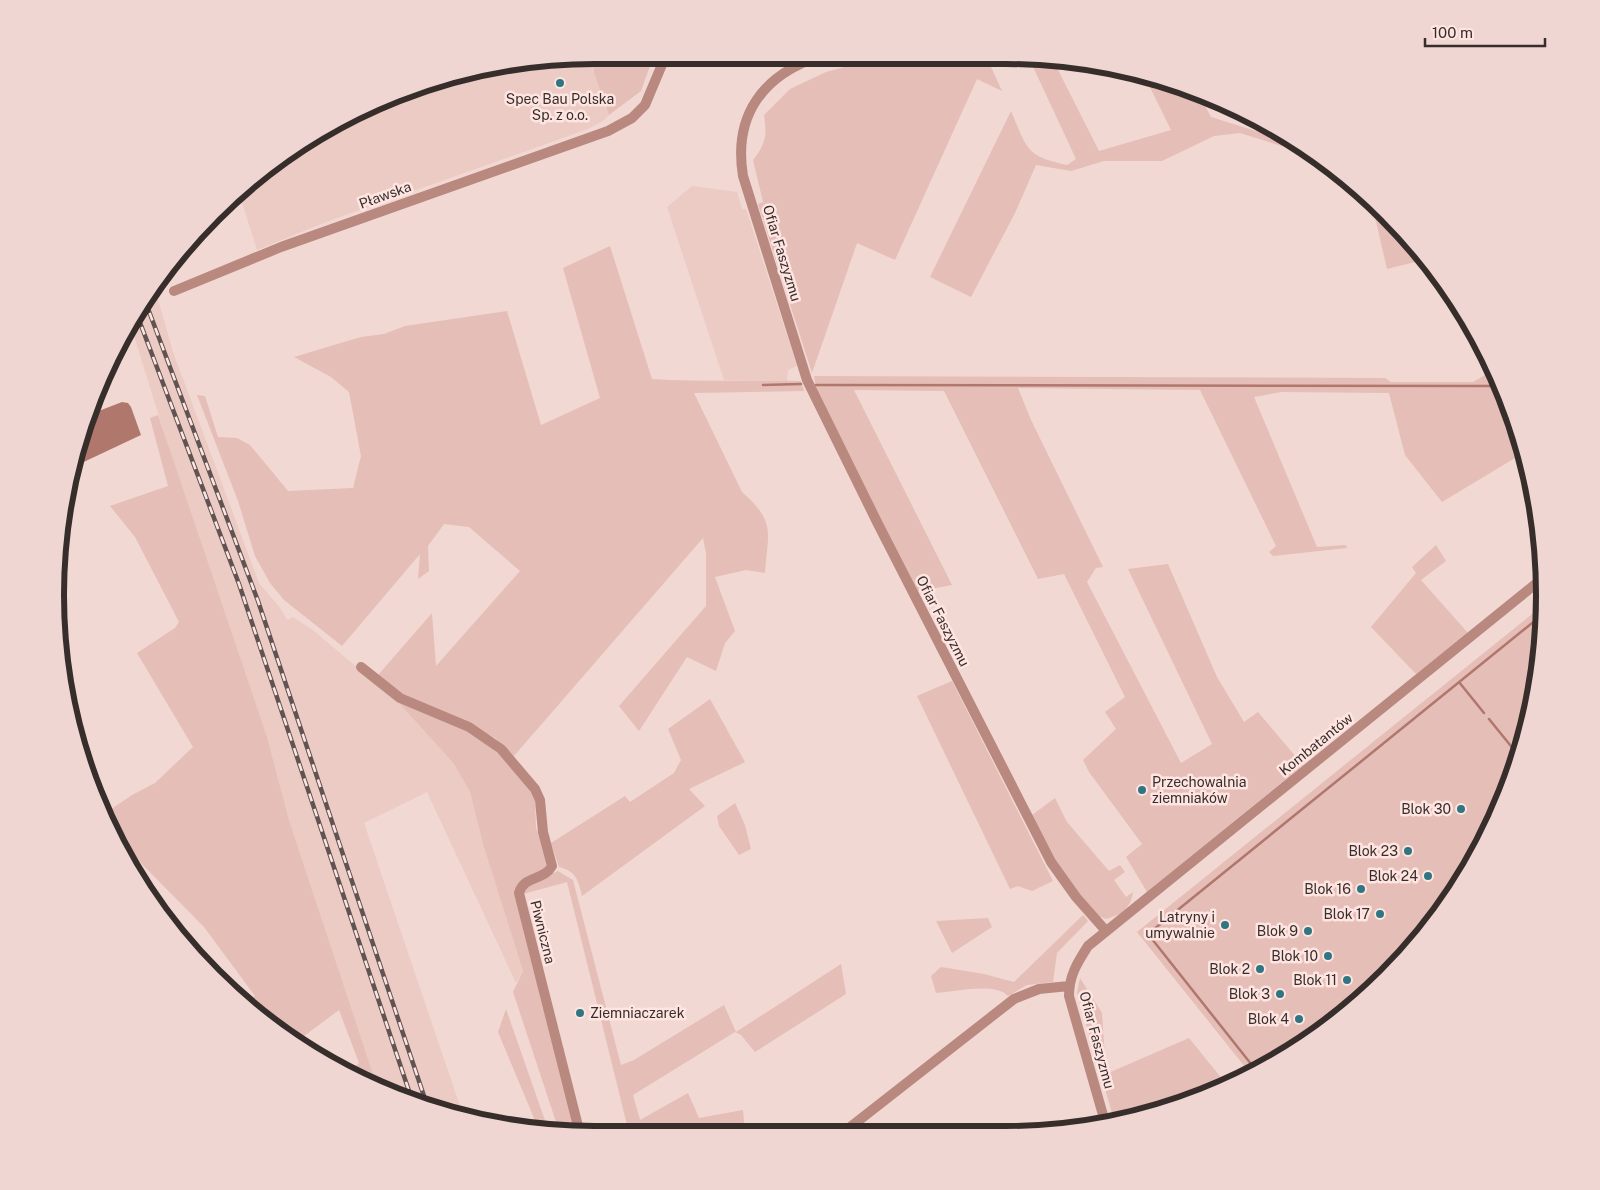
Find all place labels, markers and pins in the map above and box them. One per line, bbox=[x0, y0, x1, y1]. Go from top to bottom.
marker: Spec Bau Polska Sp. z o.o. bbox=[554, 77, 566, 89]
place label: Spec Bau Polska Sp. z o.o. bbox=[506, 91, 614, 123]
place label: Przechowalnia ziemniaków bbox=[1152, 774, 1246, 806]
marker: Przechowalnia ziemniaków bbox=[1136, 784, 1148, 796]
place label: Blok 30 bbox=[1401, 801, 1451, 817]
marker: Blok 30 bbox=[1455, 803, 1467, 815]
place label: Blok 23 bbox=[1348, 843, 1398, 859]
marker: Blok 23 bbox=[1402, 845, 1414, 857]
place label: Blok 24 bbox=[1368, 868, 1418, 884]
marker: Blok 24 bbox=[1422, 870, 1434, 882]
place label: Blok 16 bbox=[1304, 881, 1351, 897]
marker: Blok 16 bbox=[1355, 883, 1367, 895]
place label: Blok 17 bbox=[1323, 906, 1370, 922]
marker: Blok 17 bbox=[1374, 908, 1386, 920]
place label: Latryny i umywalnie bbox=[1145, 909, 1215, 941]
marker: Latryny i umywalnie bbox=[1219, 919, 1231, 931]
place label: Blok 9 bbox=[1257, 923, 1298, 939]
marker: Blok 9 bbox=[1302, 925, 1314, 937]
place label: Blok 10 bbox=[1271, 948, 1318, 964]
marker: Blok 10 bbox=[1322, 950, 1334, 962]
place label: Blok 2 bbox=[1209, 961, 1250, 977]
marker: Blok 2 bbox=[1254, 963, 1266, 975]
place label: Blok 11 bbox=[1293, 972, 1337, 988]
marker: Blok 11 bbox=[1341, 974, 1353, 986]
place label: Blok 3 bbox=[1229, 986, 1270, 1002]
marker: Blok 3 bbox=[1274, 988, 1286, 1000]
place label: Ziemniaczarek bbox=[590, 1005, 685, 1021]
marker: Ziemniaczarek bbox=[574, 1007, 586, 1019]
place label: Blok 4 bbox=[1248, 1011, 1289, 1027]
marker: Blok 4 bbox=[1293, 1013, 1305, 1025]

